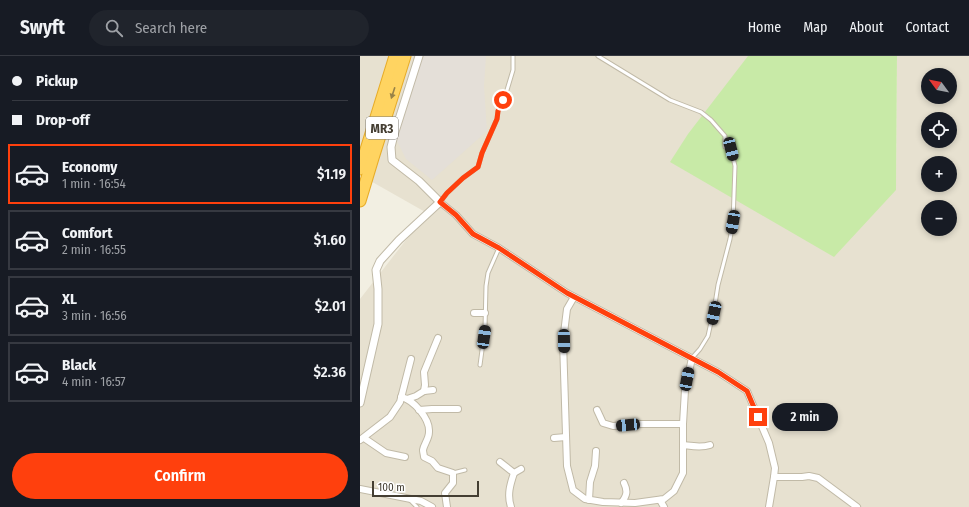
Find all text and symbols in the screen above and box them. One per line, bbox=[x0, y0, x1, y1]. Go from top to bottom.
search box bbox=[89, 10, 369, 46]
text: Swyft bbox=[20, 16, 65, 39]
icon: search bbox=[103, 17, 125, 39]
text: Search here bbox=[135, 19, 207, 37]
text: Home bbox=[748, 19, 781, 36]
text: Map bbox=[803, 19, 827, 36]
text: About bbox=[849, 19, 884, 36]
text: Contact bbox=[906, 19, 949, 36]
north arrow bbox=[921, 68, 957, 104]
map controls bbox=[921, 68, 957, 236]
text: Pickup bbox=[36, 72, 78, 90]
one-way arrow bbox=[390, 88, 396, 100]
route start bbox=[494, 91, 512, 109]
text: Drop-off bbox=[36, 111, 90, 129]
button: locate bbox=[921, 112, 957, 148]
road number: MR3 bbox=[366, 117, 398, 139]
car bbox=[722, 136, 740, 162]
icon: car bbox=[14, 156, 50, 192]
button: + bbox=[921, 156, 957, 192]
text: Economy bbox=[62, 158, 117, 176]
text: $1.19 bbox=[317, 165, 346, 183]
text: 1 min · 16:54 bbox=[62, 176, 126, 191]
button: − bbox=[921, 200, 957, 236]
car bbox=[725, 209, 741, 235]
icon: car bbox=[14, 222, 50, 258]
text: Comfort bbox=[62, 224, 113, 242]
text: $1.60 bbox=[314, 231, 346, 249]
text: 2 min · 16:55 bbox=[62, 242, 126, 257]
icon: car bbox=[14, 288, 50, 324]
text: XL bbox=[62, 290, 77, 308]
text: $2.01 bbox=[315, 297, 346, 315]
car bbox=[706, 300, 722, 326]
text: 3 min · 16:56 bbox=[62, 308, 127, 323]
car bbox=[476, 324, 492, 350]
car bbox=[558, 329, 570, 353]
icon: car bbox=[14, 354, 50, 390]
text: Black bbox=[62, 356, 96, 374]
text: $2.36 bbox=[313, 363, 346, 381]
car bbox=[679, 366, 695, 392]
text: 4 min · 16:57 bbox=[62, 374, 126, 389]
callout: 2 min bbox=[772, 403, 838, 431]
route end bbox=[749, 408, 767, 426]
text: 2 min bbox=[791, 409, 819, 424]
car bbox=[616, 418, 640, 432]
button: Confirm bbox=[12, 453, 348, 499]
scale bar bbox=[372, 479, 479, 498]
text: 100 m bbox=[378, 481, 405, 494]

